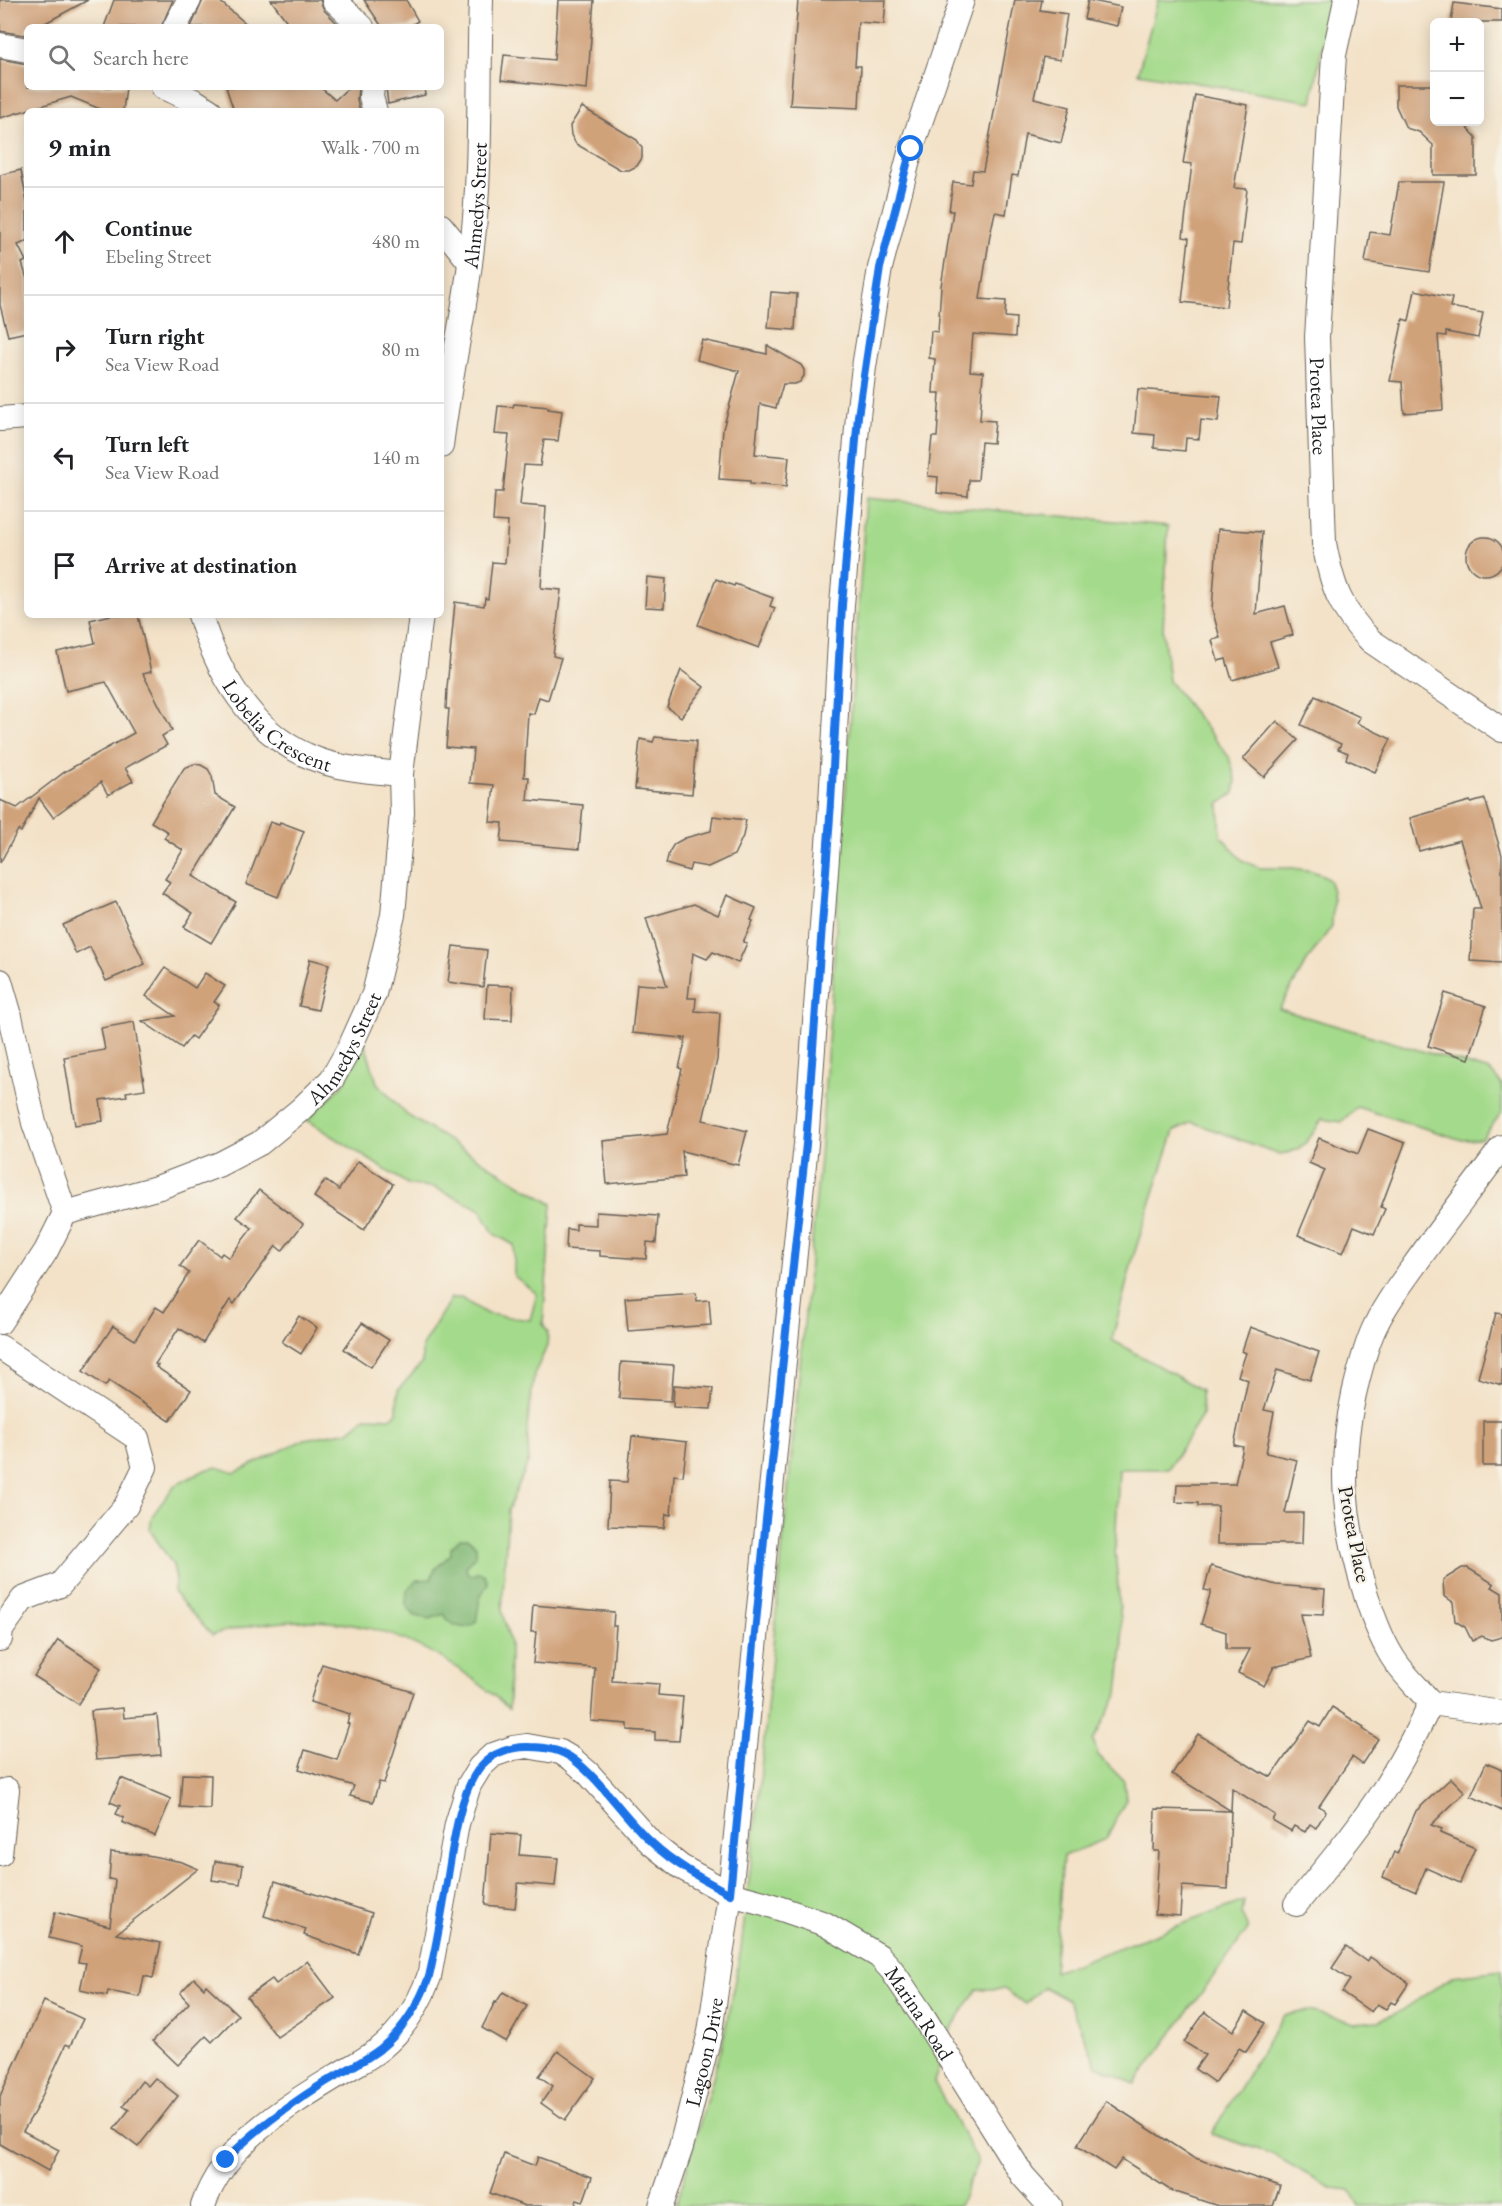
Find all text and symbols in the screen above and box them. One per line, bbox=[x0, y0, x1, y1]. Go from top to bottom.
map controls bbox=[1430, 18, 1484, 126]
button: + bbox=[1430, 18, 1484, 72]
search box bbox=[24, 24, 444, 90]
icon: search bbox=[45, 41, 78, 74]
text: Search here bbox=[93, 43, 188, 72]
button: − bbox=[1430, 72, 1484, 126]
text: 9 min bbox=[48, 130, 111, 164]
text: Walk · 700 m bbox=[321, 134, 420, 160]
route start bbox=[897, 135, 923, 161]
street label: Ahmedys Street bbox=[456, 142, 492, 271]
text: Continue bbox=[105, 214, 192, 243]
icon: ahead bbox=[48, 225, 81, 258]
text: 480 m bbox=[372, 228, 420, 254]
text: Ebeling Street bbox=[105, 243, 211, 269]
text: Turn right bbox=[105, 322, 204, 351]
icon: right bbox=[48, 333, 81, 366]
text: 80 m bbox=[381, 336, 420, 362]
text: Sea View Road bbox=[105, 351, 219, 377]
street label: Protea Place bbox=[1304, 357, 1335, 455]
text: Turn left bbox=[105, 430, 189, 459]
icon: left bbox=[48, 441, 81, 474]
text: 140 m bbox=[372, 444, 420, 470]
text: Sea View Road bbox=[105, 459, 219, 485]
icon: arrive bbox=[48, 549, 81, 582]
text: Arrive at destination bbox=[105, 551, 297, 580]
street label: Lobelia Crescent bbox=[217, 674, 335, 777]
street label: Ahmedys Street bbox=[300, 987, 387, 1111]
street label: Protea Place bbox=[1332, 1483, 1378, 1585]
street label: Marina Road bbox=[879, 1961, 961, 2065]
street label: Lagoon Drive bbox=[678, 1996, 728, 2109]
route end bbox=[212, 2146, 238, 2172]

